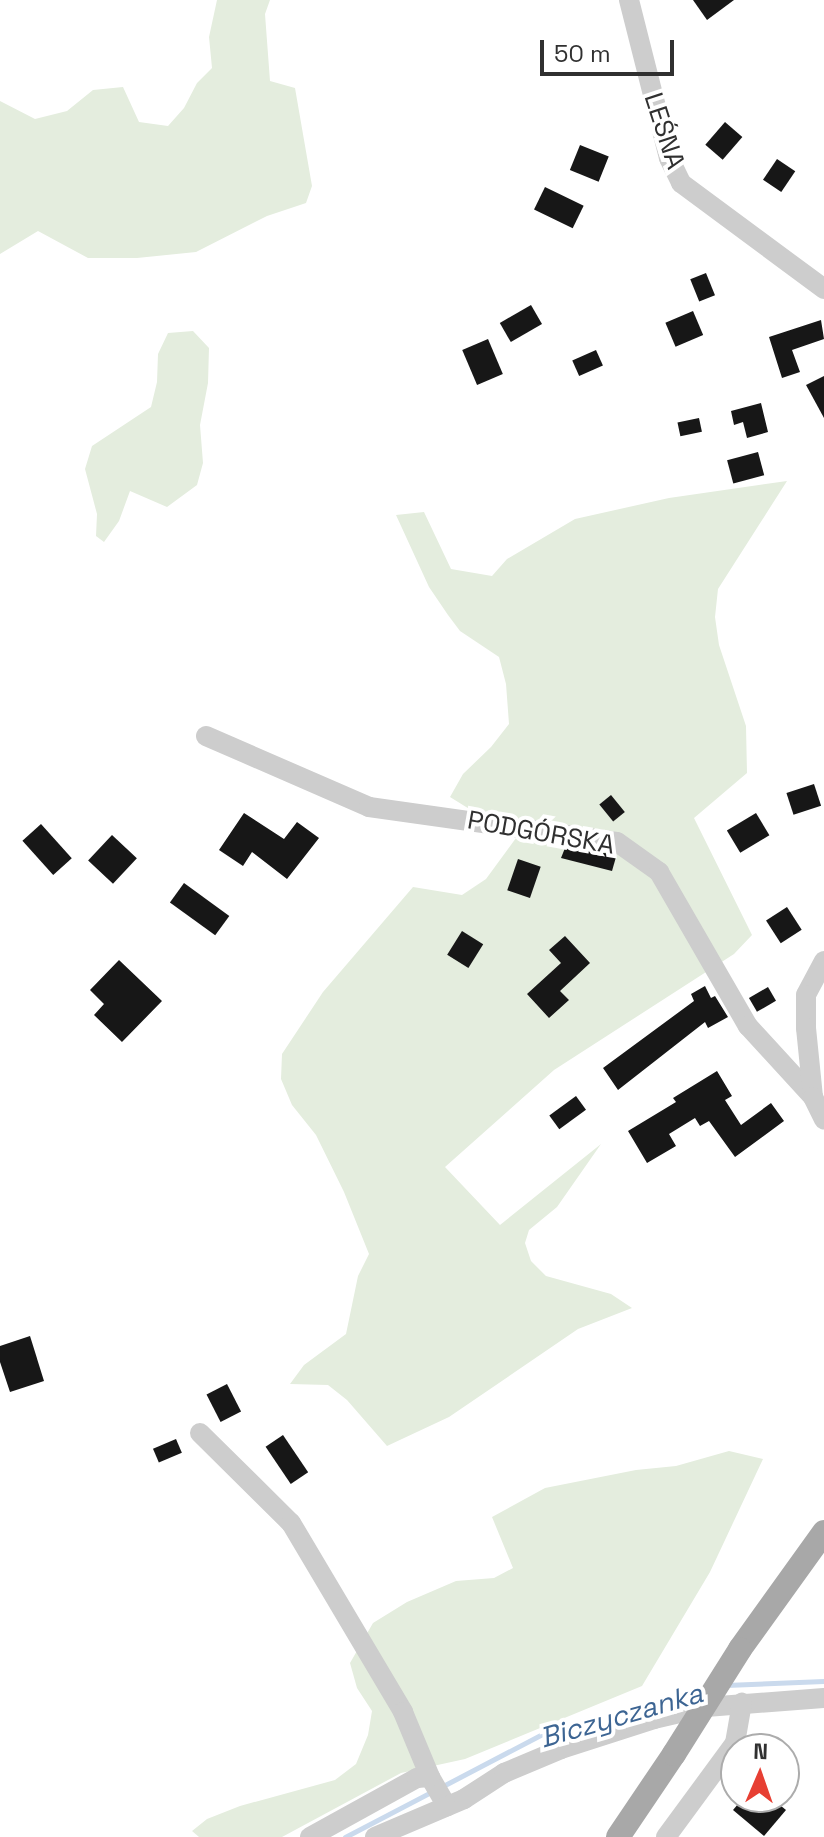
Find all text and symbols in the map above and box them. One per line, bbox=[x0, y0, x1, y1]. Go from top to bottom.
scale bar bbox=[544, 24, 678, 74]
text: 50 m bbox=[554, 38, 611, 69]
street label: LEŚNA bbox=[637, 89, 691, 173]
street label: PODGÓRSKA bbox=[465, 805, 617, 861]
water label: Biczyczanka bbox=[536, 1676, 706, 1754]
north arrow bbox=[720, 1733, 800, 1813]
text: N bbox=[753, 1737, 769, 1765]

